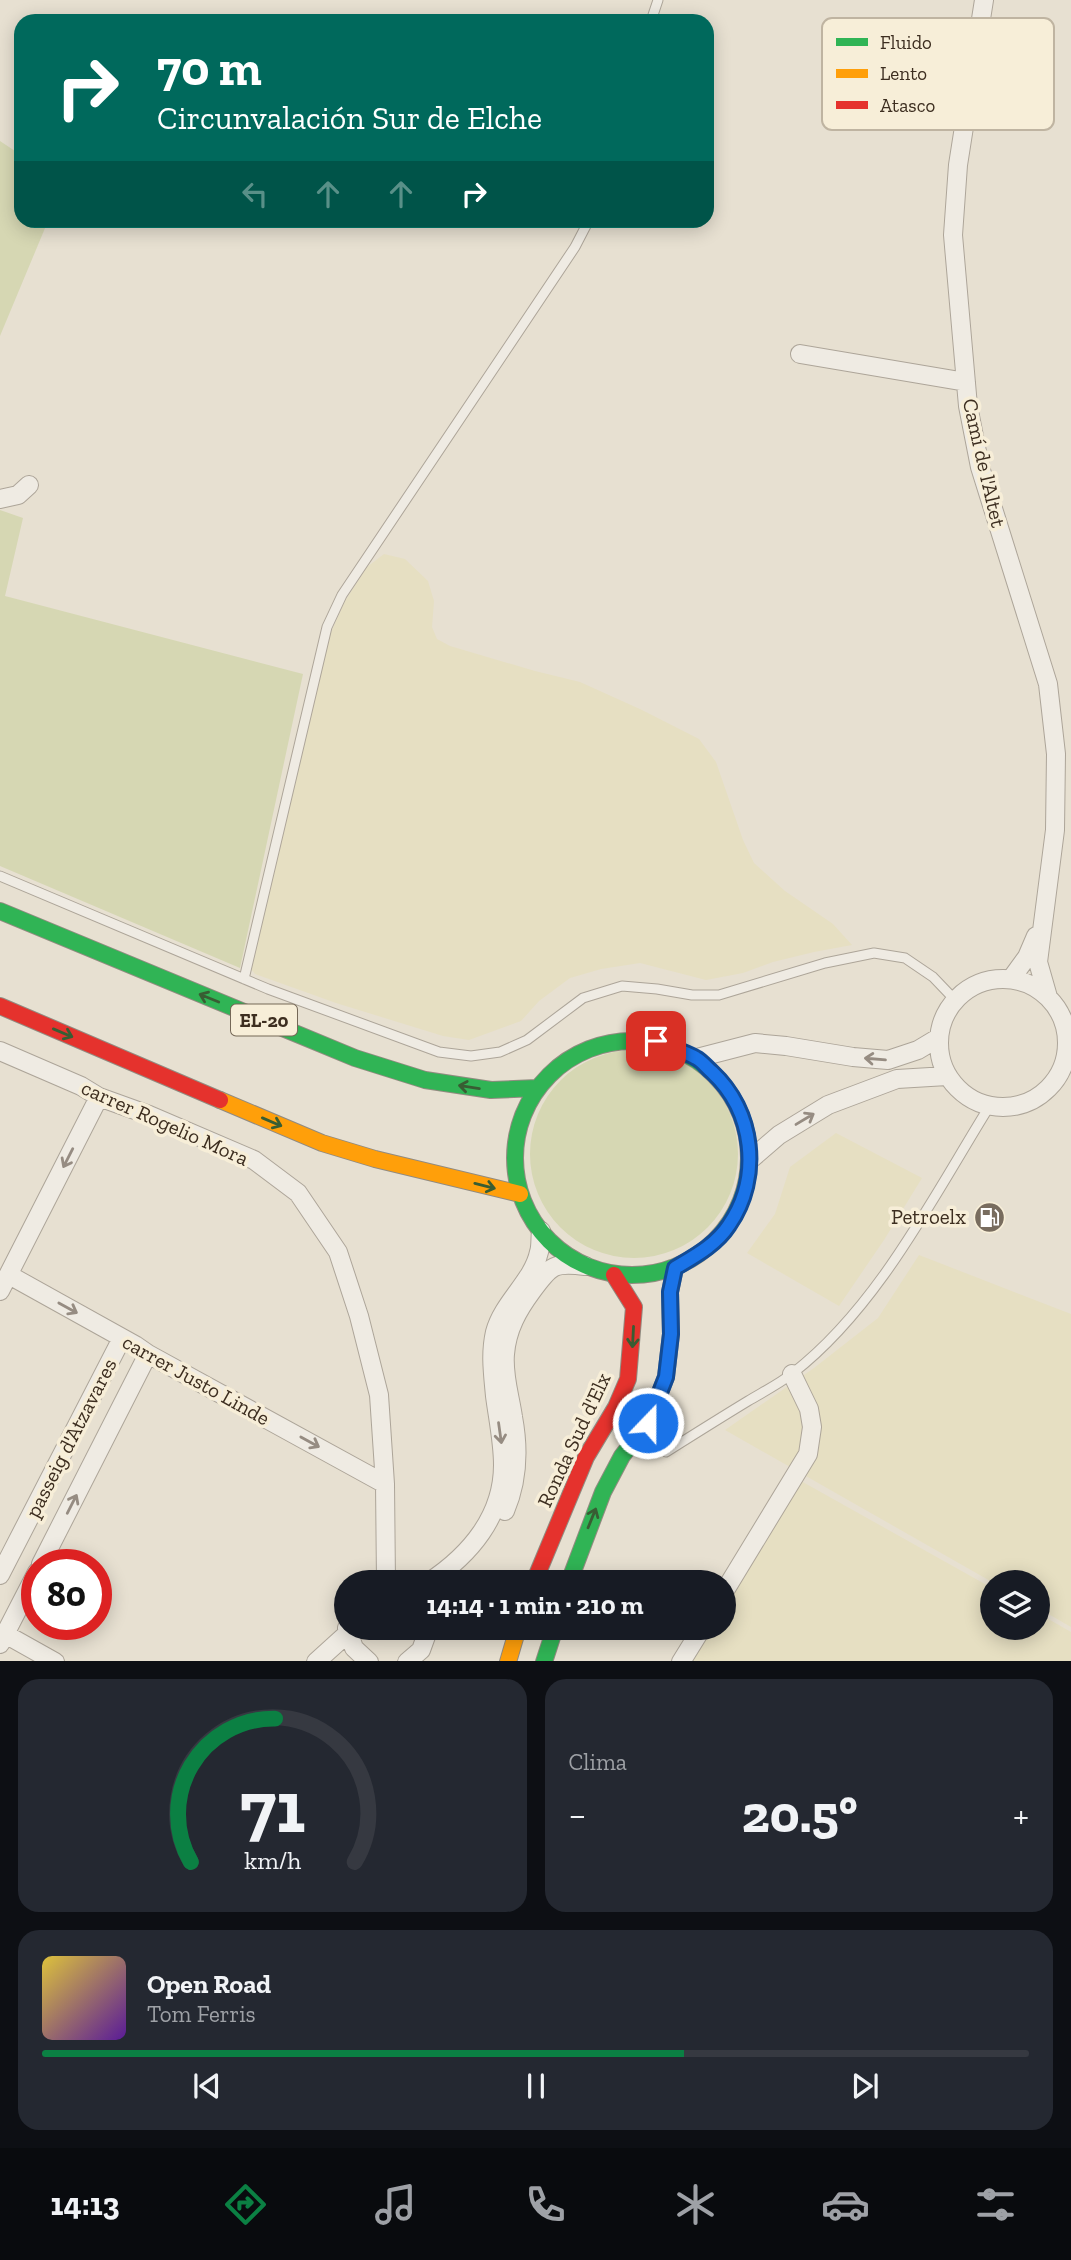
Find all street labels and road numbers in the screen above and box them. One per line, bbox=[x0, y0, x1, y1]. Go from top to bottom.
street label: Camí de l'Altet bbox=[958, 396, 1011, 530]
road number: EL-20 bbox=[231, 1004, 297, 1036]
street label: carrer Rogelio Mora bbox=[78, 1074, 253, 1171]
street label: carrer Justo Linde bbox=[118, 1329, 274, 1430]
street label: passeig d'Atzavares bbox=[20, 1354, 122, 1522]
street label: Ronda Sud d'Elx bbox=[532, 1368, 616, 1511]

